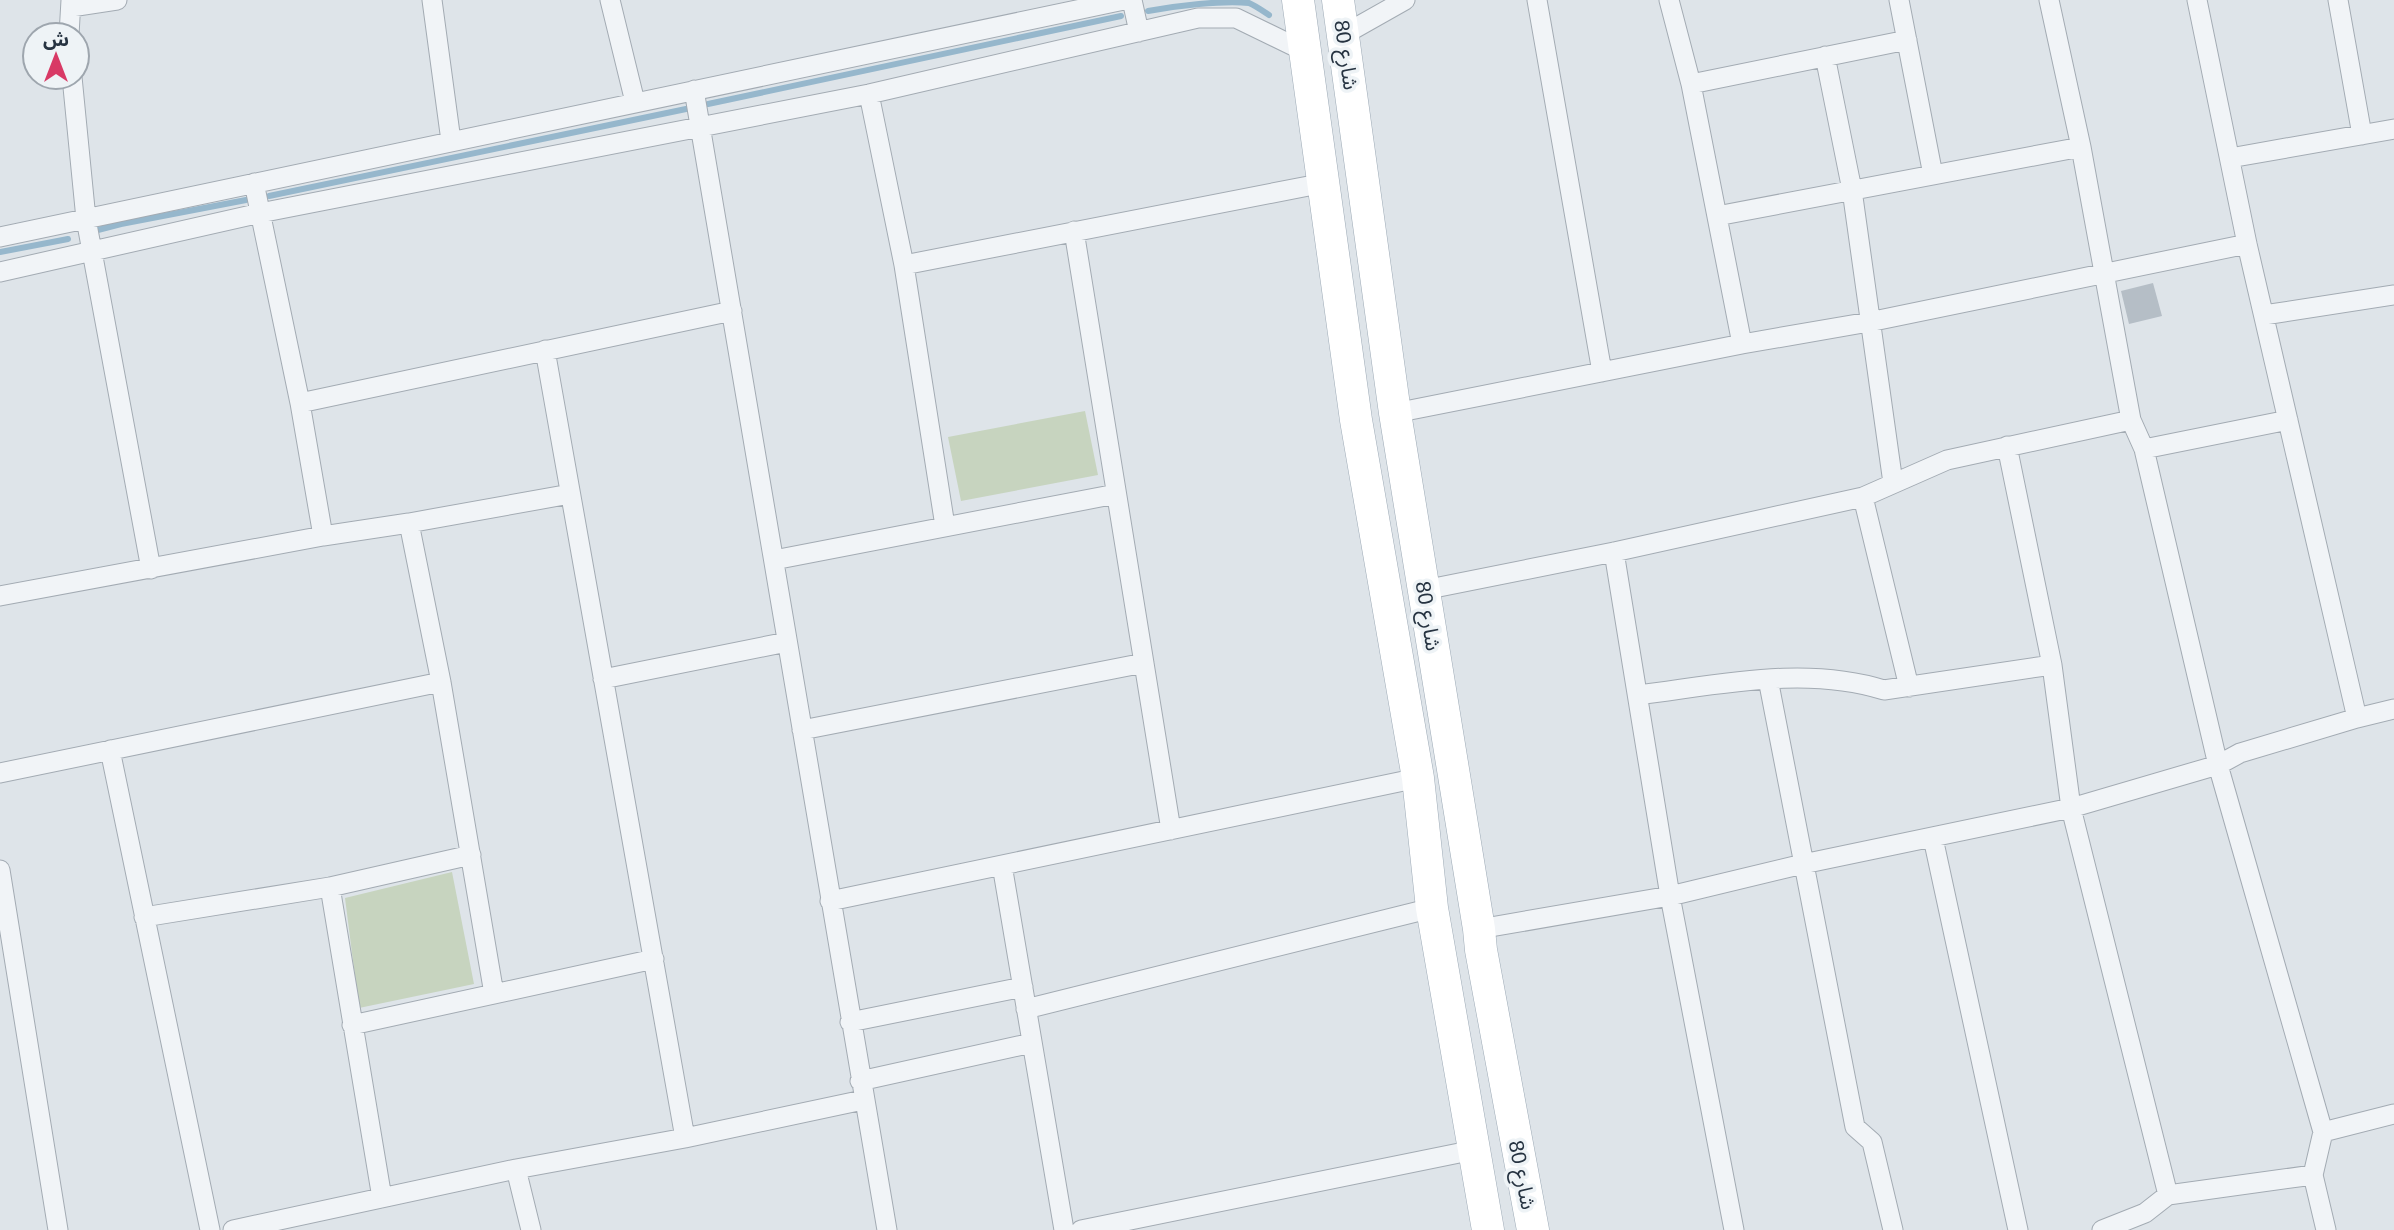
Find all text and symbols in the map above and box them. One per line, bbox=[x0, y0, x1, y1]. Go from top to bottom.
street label: شارع 80 bbox=[1326, 19, 1363, 92]
north arrow bbox=[21, 21, 91, 91]
text: ش bbox=[43, 29, 69, 50]
street label: شارع 80 bbox=[1408, 579, 1445, 653]
street label: شارع 80 bbox=[1501, 1138, 1540, 1212]

